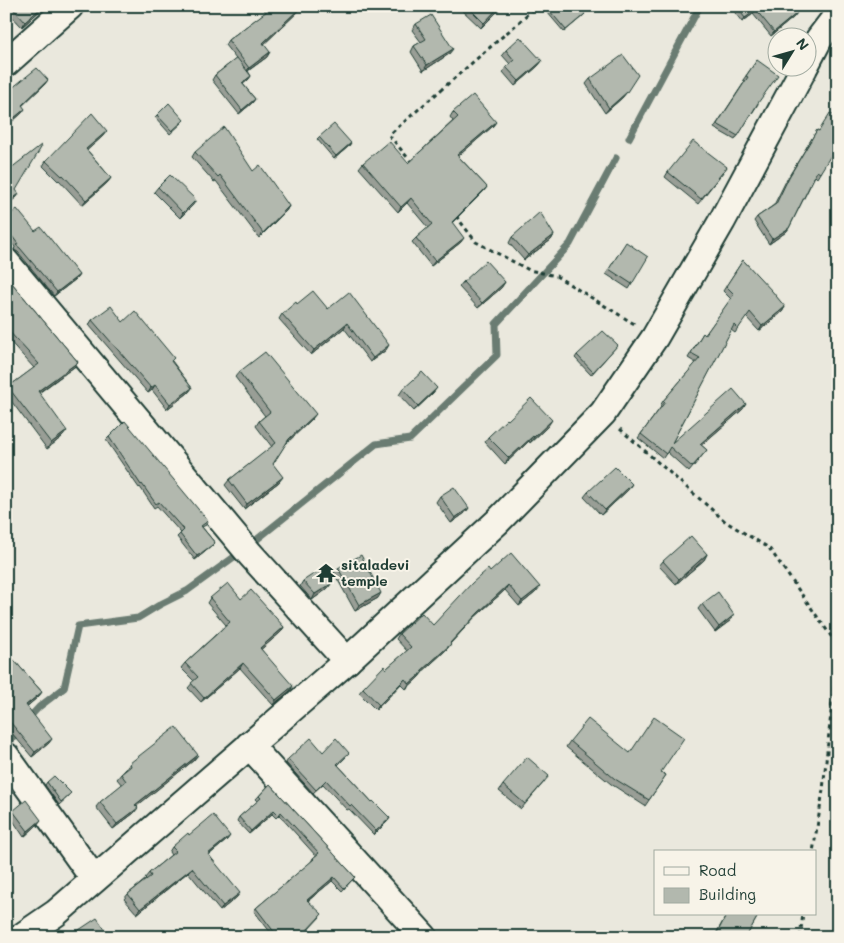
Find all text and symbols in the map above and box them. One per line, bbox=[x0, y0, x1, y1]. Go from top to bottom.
north arrow bbox=[766, 28, 816, 78]
text: N bbox=[792, 34, 814, 54]
place label: sitaladevi temple bbox=[341, 555, 410, 590]
temple icon: sitaladevi temple bbox=[315, 562, 337, 584]
legend bbox=[654, 850, 816, 916]
text: Road bbox=[699, 860, 736, 880]
text: Building bbox=[699, 884, 756, 904]

